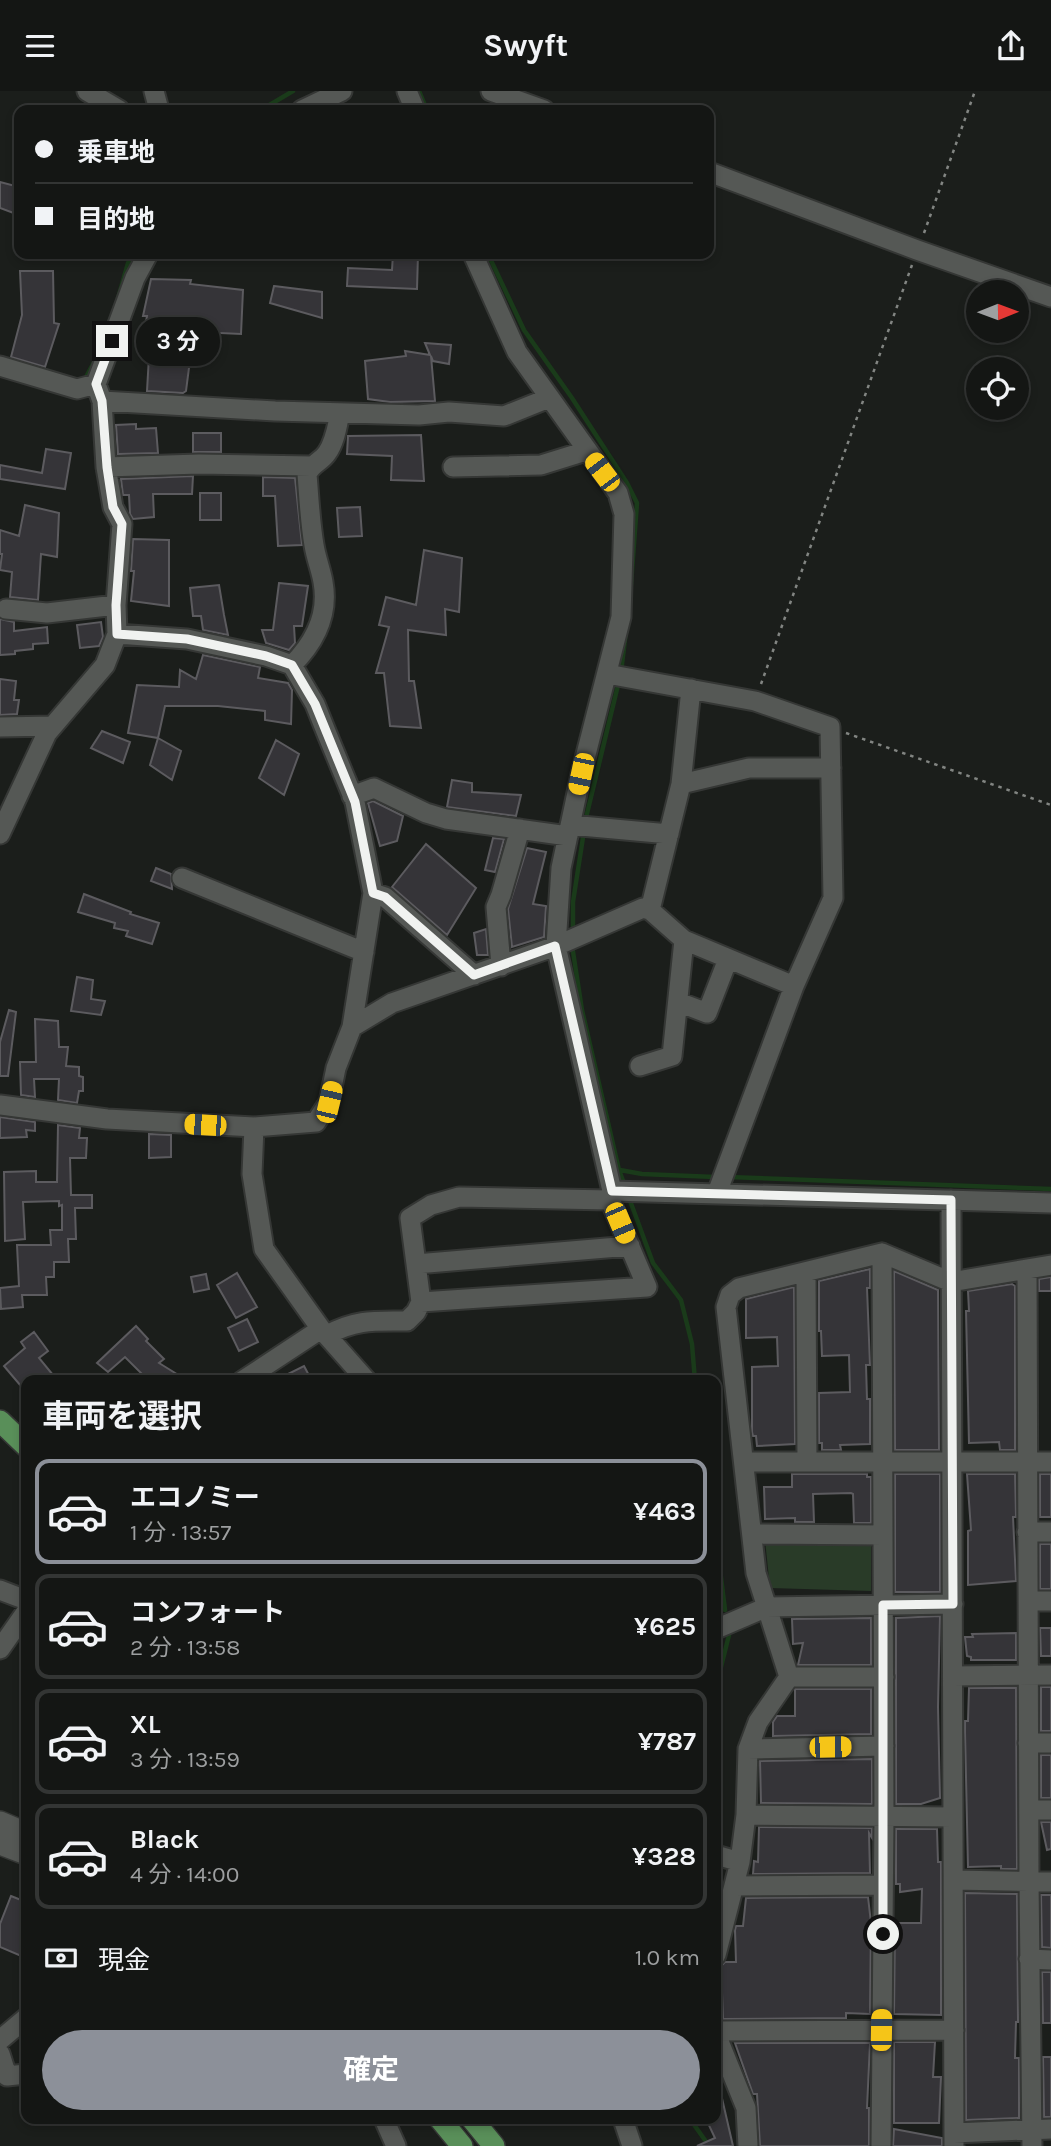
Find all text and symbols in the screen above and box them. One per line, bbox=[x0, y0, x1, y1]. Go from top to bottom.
icon: menu bbox=[21, 27, 59, 65]
text: Swyft bbox=[483, 27, 568, 64]
icon: share bbox=[992, 27, 1030, 65]
text: 乗車地 bbox=[77, 137, 155, 168]
text: 目的地 bbox=[77, 204, 155, 235]
north arrow bbox=[966, 280, 1029, 343]
map controls bbox=[966, 280, 1029, 420]
callout: 3 分 bbox=[136, 317, 220, 365]
route end bbox=[96, 325, 128, 357]
text: 3 分 bbox=[156, 328, 200, 355]
button: locate bbox=[966, 357, 1029, 420]
car bbox=[581, 449, 624, 495]
car bbox=[567, 751, 596, 797]
car bbox=[315, 1079, 344, 1125]
car bbox=[184, 1113, 227, 1137]
car bbox=[603, 1200, 638, 1246]
text: 車両を選択 bbox=[42, 1398, 202, 1435]
icon: car bbox=[46, 1480, 109, 1543]
text: エコノミー bbox=[130, 1482, 260, 1513]
text: ¥463 bbox=[633, 1496, 696, 1527]
text: 1 分 · 13:57 bbox=[130, 1519, 231, 1546]
icon: car bbox=[46, 1595, 109, 1658]
text: コンフォート bbox=[130, 1597, 285, 1628]
text: ¥625 bbox=[634, 1611, 696, 1642]
text: 2 分 · 13:58 bbox=[130, 1634, 240, 1661]
text: XL bbox=[130, 1709, 161, 1740]
icon: car bbox=[46, 1710, 109, 1773]
text: ¥787 bbox=[638, 1726, 696, 1757]
car bbox=[809, 1736, 852, 1758]
text: 3 分 · 13:59 bbox=[130, 1746, 240, 1773]
text: Black bbox=[130, 1824, 199, 1855]
icon: car bbox=[46, 1825, 109, 1888]
text: ¥328 bbox=[632, 1841, 696, 1872]
text: 4 分 · 14:00 bbox=[130, 1861, 239, 1888]
route start bbox=[867, 1918, 899, 1950]
icon: cash bbox=[42, 1939, 80, 1977]
text: 1.0 km bbox=[635, 1944, 700, 1971]
text: 現金 bbox=[98, 1945, 150, 1976]
car bbox=[871, 2009, 892, 2051]
button: 確定 bbox=[42, 2030, 700, 2110]

